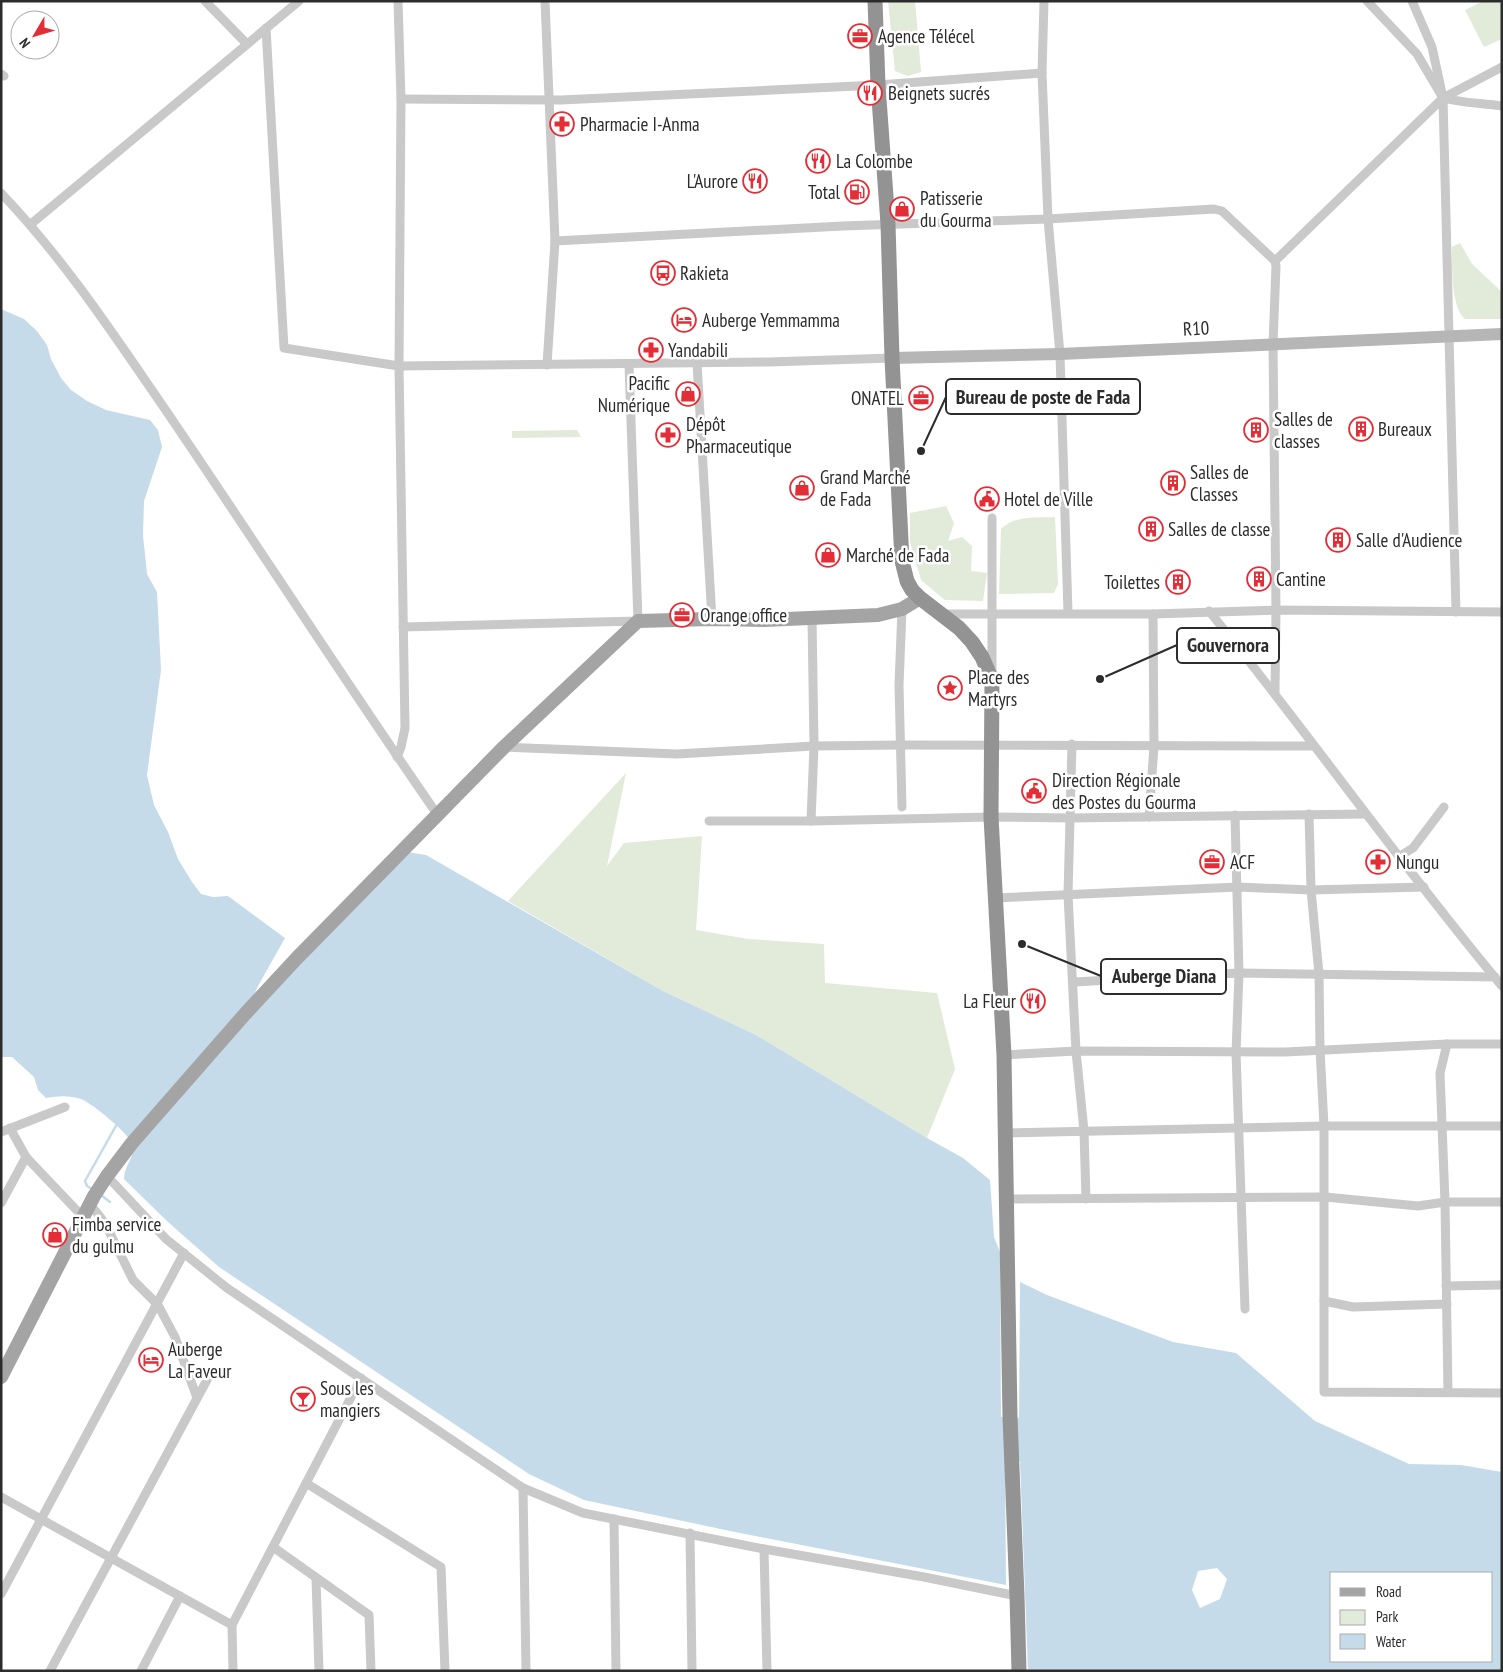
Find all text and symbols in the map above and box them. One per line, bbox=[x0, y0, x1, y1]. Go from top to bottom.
north arrow bbox=[10, 10, 60, 60]
office icon: Agence Télécel bbox=[847, 23, 873, 49]
place label: Agence Télécel bbox=[878, 24, 975, 48]
text: N bbox=[15, 34, 34, 52]
restaurant icon: Beignets sucrés bbox=[857, 80, 883, 106]
place label: Beignets sucrés bbox=[888, 81, 990, 105]
pharmacy icon: Pharmacie I-Anma bbox=[549, 111, 575, 137]
place label: Pharmacie I-Anma bbox=[580, 112, 700, 136]
restaurant icon: La Colombe bbox=[805, 148, 831, 174]
place label: La Colombe bbox=[836, 149, 913, 173]
restaurant icon: L'Aurore bbox=[742, 168, 768, 194]
place label: L'Aurore bbox=[687, 169, 738, 193]
fuel station icon: Total bbox=[844, 179, 870, 205]
place label: Total bbox=[808, 180, 841, 204]
place label: Patisserie du Gourma bbox=[920, 186, 991, 232]
shop icon: Patisserie du Gourma bbox=[889, 196, 915, 222]
bus stop icon: Rakieta bbox=[650, 260, 676, 286]
place label: Rakieta bbox=[680, 261, 729, 285]
hotel icon: Auberge Yemmamma bbox=[671, 307, 697, 333]
place label: Auberge Yemmamma bbox=[702, 308, 840, 332]
street label: R10 bbox=[1182, 315, 1210, 341]
pharmacy icon: Yandabili bbox=[638, 337, 664, 363]
place label: Yandabili bbox=[668, 338, 728, 362]
place label: Pacific Numérique bbox=[598, 371, 670, 417]
callout: Bureau de poste de Fada bbox=[946, 379, 1140, 414]
shop icon: Pacific Numérique bbox=[675, 381, 701, 407]
text: Bureau de poste de Fada bbox=[956, 384, 1130, 410]
office icon: ONATEL bbox=[908, 385, 934, 411]
place label: ONATEL bbox=[851, 386, 904, 410]
place label: Salles de classes bbox=[1274, 407, 1333, 453]
place label: Dépôt Pharmaceutique bbox=[686, 412, 792, 458]
building icon: Bureaux bbox=[1348, 416, 1374, 442]
building icon: Salles de classes bbox=[1243, 417, 1269, 443]
place label: Bureaux bbox=[1378, 417, 1432, 441]
pharmacy icon: Dépôt Pharmaceutique bbox=[655, 422, 681, 448]
place label: Salles de Classes bbox=[1190, 460, 1249, 506]
place label: Grand Marché de Fada bbox=[820, 465, 911, 511]
building icon: Salles de Classes bbox=[1160, 470, 1186, 496]
shop icon: Grand Marché de Fada bbox=[789, 475, 815, 501]
public building icon: Hotel de Ville bbox=[974, 486, 1000, 512]
place label: Hotel de Ville bbox=[1004, 487, 1093, 511]
building icon: Salles de classe bbox=[1138, 516, 1164, 542]
place label: Salles de classe bbox=[1168, 517, 1271, 541]
building icon: Salle d'Audience bbox=[1325, 527, 1351, 553]
place label: Salle d'Audience bbox=[1356, 528, 1462, 552]
shop icon: Marché de Fada bbox=[815, 542, 841, 568]
place label: Marché de Fada bbox=[846, 543, 949, 567]
building icon: Cantine bbox=[1246, 566, 1272, 592]
place label: Cantine bbox=[1276, 567, 1326, 591]
building icon: Toilettes bbox=[1165, 569, 1191, 595]
place label: Toilettes bbox=[1104, 570, 1160, 594]
office icon: Orange office bbox=[669, 602, 695, 628]
place label: Orange office bbox=[700, 603, 787, 627]
callout: Gouvernora bbox=[1177, 628, 1279, 663]
text: Gouvernora bbox=[1187, 632, 1269, 658]
place label: Place des Martyrs bbox=[968, 665, 1029, 711]
place icon: Place des Martyrs bbox=[937, 675, 963, 701]
place label: Direction Régionale des Postes du Gourma bbox=[1052, 768, 1196, 814]
public building icon: Direction Régionale des Postes du Gourma bbox=[1021, 778, 1047, 804]
office icon: ACF bbox=[1199, 849, 1225, 875]
pharmacy icon: Nungu bbox=[1365, 849, 1391, 875]
place label: ACF bbox=[1230, 850, 1255, 874]
place label: Nungu bbox=[1396, 850, 1439, 874]
callout: Auberge Diana bbox=[1101, 959, 1226, 994]
text: Auberge Diana bbox=[1111, 963, 1216, 989]
restaurant icon: La Fleur bbox=[1020, 988, 1046, 1014]
place label: La Fleur bbox=[963, 989, 1017, 1013]
place label: Fimba service du gulmu bbox=[72, 1212, 162, 1258]
shop icon: Fimba service du gulmu bbox=[42, 1222, 68, 1248]
place label: Auberge La Faveur bbox=[168, 1337, 232, 1383]
hotel icon: Auberge La Faveur bbox=[138, 1347, 164, 1373]
place label: Sous les mangiers bbox=[320, 1376, 380, 1422]
bar icon: Sous les mangiers bbox=[290, 1386, 316, 1412]
legend bbox=[1330, 1572, 1493, 1662]
text: Road bbox=[1376, 1582, 1402, 1601]
text: Park bbox=[1376, 1607, 1398, 1626]
text: Water bbox=[1376, 1632, 1407, 1651]

